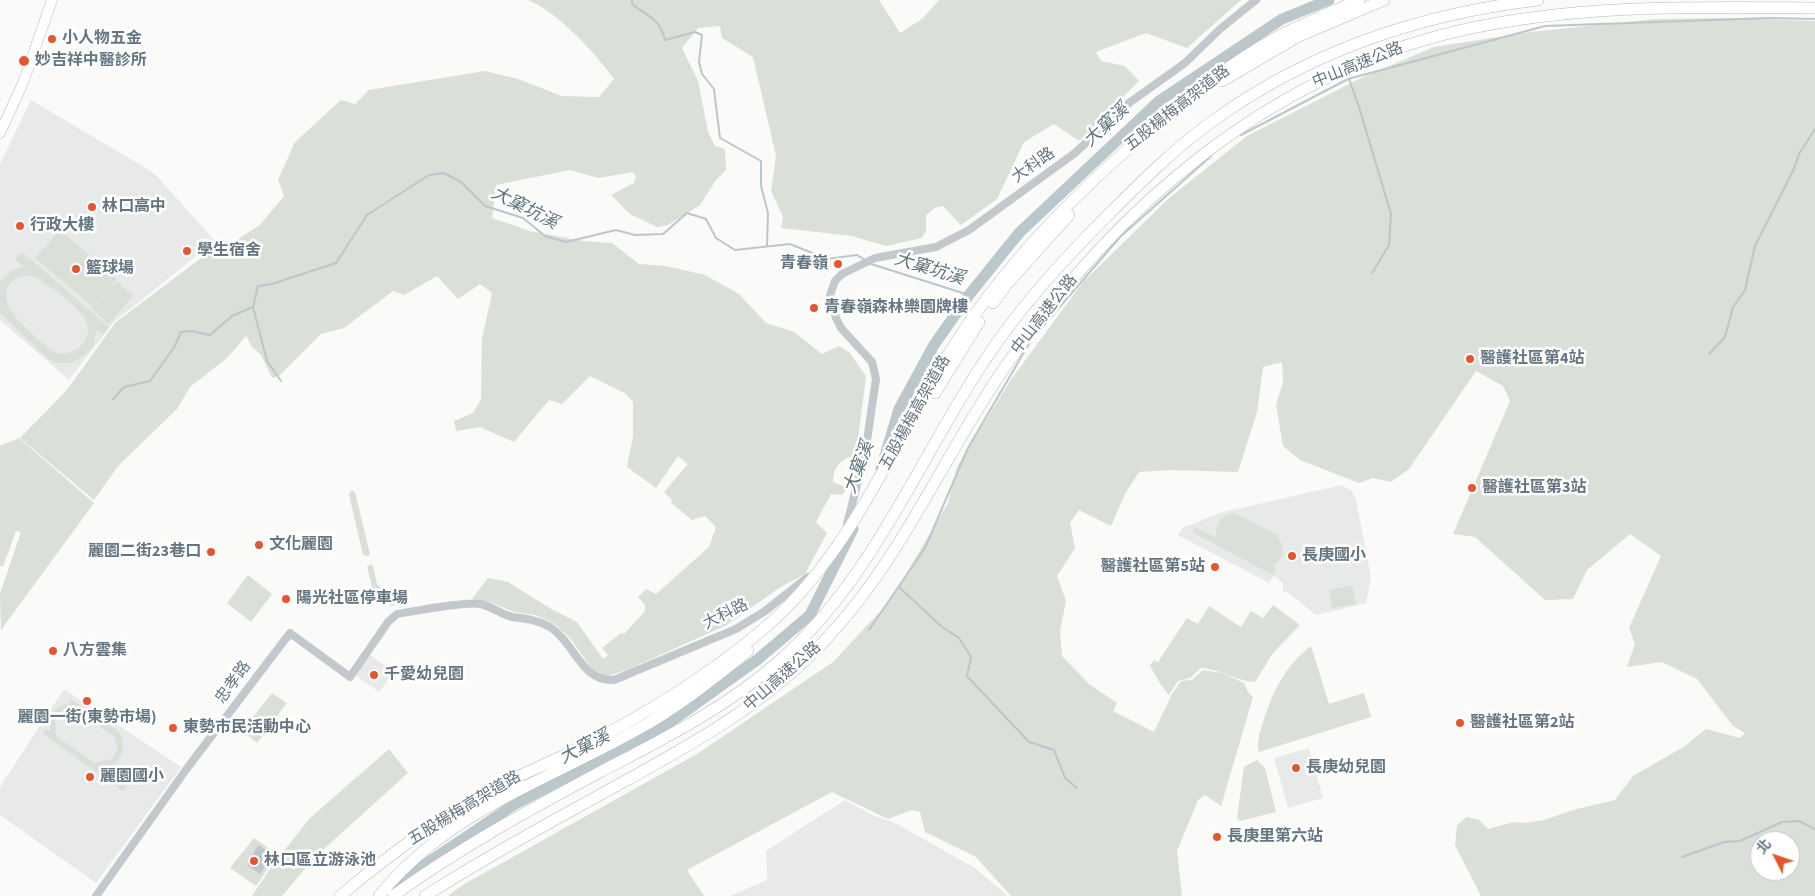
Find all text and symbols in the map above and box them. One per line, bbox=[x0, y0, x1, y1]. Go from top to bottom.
place label: 小人物五金 bbox=[62, 29, 142, 49]
marker: 小人物五金 bbox=[46, 33, 58, 45]
street label: 中山高速公路 bbox=[1310, 39, 1406, 93]
place label: 妙吉祥中醫診所 bbox=[35, 51, 147, 71]
marker: 妙吉祥中醫診所 bbox=[17, 54, 31, 68]
street label: 五股楊梅高架道路 bbox=[1122, 62, 1234, 156]
water label: 大窠溪 bbox=[1080, 100, 1134, 152]
street label: 大科路 bbox=[1009, 144, 1059, 188]
water label: 大窠坑溪 bbox=[487, 183, 561, 235]
place label: 林口高中 bbox=[102, 197, 166, 217]
marker: 林口高中 bbox=[86, 201, 98, 213]
place label: 行政大樓 bbox=[30, 216, 94, 236]
marker: 行政大樓 bbox=[14, 220, 26, 232]
place label: 學生宿舍 bbox=[197, 241, 261, 261]
marker: 學生宿舍 bbox=[181, 245, 193, 257]
water label: 大窠坑溪 bbox=[891, 249, 967, 291]
place label: 青春嶺 bbox=[780, 254, 828, 274]
marker: 青春嶺 bbox=[832, 258, 844, 270]
place label: 籃球場 bbox=[86, 259, 134, 279]
marker: 籃球場 bbox=[70, 263, 82, 275]
street label: 中山高速公路 bbox=[1008, 271, 1082, 359]
place label: 青春嶺森林樂園牌樓 bbox=[824, 298, 968, 318]
marker: 青春嶺森林樂園牌樓 bbox=[808, 302, 820, 314]
place label: 醫護社區第4站 bbox=[1480, 349, 1584, 369]
street label: 五股楊梅高架道路 bbox=[877, 352, 955, 474]
marker: 醫護社區第4站 bbox=[1464, 353, 1476, 365]
water label: 大窠溪 bbox=[840, 439, 880, 497]
place label: 醫護社區第3站 bbox=[1482, 478, 1586, 498]
marker: 醫護社區第3站 bbox=[1466, 482, 1478, 494]
place label: 文化麗園 bbox=[269, 535, 333, 555]
marker: 文化麗園 bbox=[253, 539, 265, 551]
place label: 麗園二街23巷口 bbox=[88, 542, 201, 562]
marker: 麗園二街23巷口 bbox=[205, 546, 217, 558]
place label: 長庚國小 bbox=[1302, 546, 1366, 566]
marker: 長庚國小 bbox=[1286, 550, 1298, 562]
place label: 醫護社區第5站 bbox=[1101, 557, 1205, 577]
marker: 醫護社區第5站 bbox=[1209, 561, 1221, 573]
place label: 陽光社區停車場 bbox=[296, 589, 408, 609]
marker: 陽光社區停車場 bbox=[280, 593, 292, 605]
street label: 大科路 bbox=[700, 596, 752, 634]
street label: 中山高速公路 bbox=[740, 638, 826, 716]
place label: 八方雲集 bbox=[63, 641, 127, 661]
marker: 八方雲集 bbox=[47, 645, 59, 657]
street label: 忠孝路 bbox=[212, 658, 256, 708]
place label: 千愛幼兒園 bbox=[384, 665, 464, 685]
marker: 千愛幼兒園 bbox=[368, 669, 380, 681]
marker: 麗園一街(東勢市場) bbox=[81, 695, 93, 707]
place label: 麗園一街(東勢市場) bbox=[17, 708, 157, 728]
place label: 醫護社區第2站 bbox=[1470, 713, 1574, 733]
marker: 醫護社區第2站 bbox=[1454, 717, 1466, 729]
place label: 東勢市民活動中心 bbox=[183, 718, 311, 738]
marker: 東勢市民活動中心 bbox=[167, 722, 179, 734]
water label: 大窠溪 bbox=[556, 726, 614, 770]
place label: 長庚幼兒園 bbox=[1306, 758, 1386, 778]
marker: 長庚幼兒園 bbox=[1290, 762, 1302, 774]
place label: 麗園國小 bbox=[100, 767, 164, 787]
street label: 五股楊梅高架道路 bbox=[405, 768, 525, 850]
marker: 麗園國小 bbox=[84, 771, 96, 783]
place label: 長庚里第六站 bbox=[1227, 827, 1323, 847]
marker: 長庚里第六站 bbox=[1211, 831, 1223, 843]
north arrow bbox=[1750, 831, 1800, 881]
text: 北 bbox=[1752, 835, 1777, 859]
place label: 林口區立游泳池 bbox=[264, 851, 376, 871]
marker: 林口區立游泳池 bbox=[248, 855, 260, 867]

